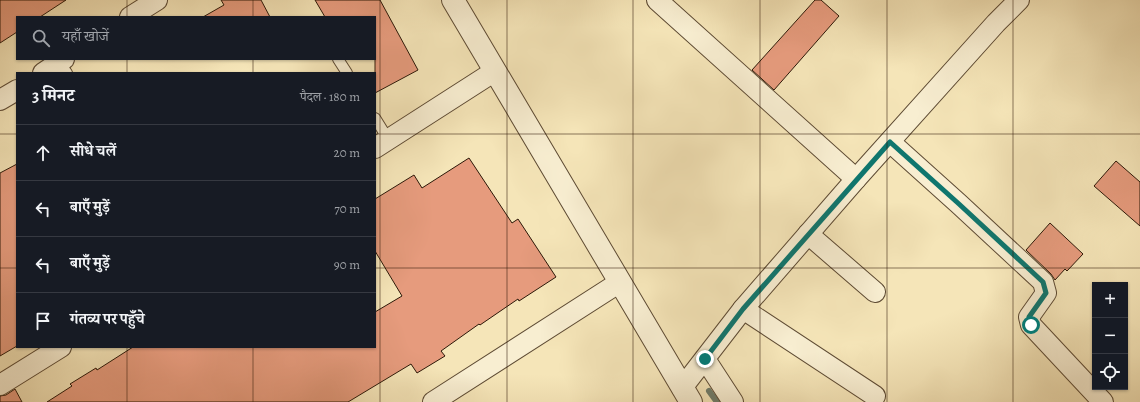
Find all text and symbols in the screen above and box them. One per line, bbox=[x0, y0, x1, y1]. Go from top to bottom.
search box bbox=[16, 16, 376, 60]
text: यहाँ खोजें bbox=[62, 26, 109, 46]
icon: search bbox=[30, 27, 52, 49]
text: 3 मिनट bbox=[32, 84, 74, 107]
text: पैदल · 180 m bbox=[300, 88, 360, 105]
text: सीधे चलें bbox=[70, 141, 116, 161]
icon: ahead bbox=[32, 142, 54, 164]
text: 20 m bbox=[334, 144, 360, 161]
text: बाएँ मुड़ें bbox=[70, 197, 110, 217]
icon: left bbox=[32, 198, 54, 220]
text: 70 m bbox=[334, 200, 360, 217]
text: बाएँ मुड़ें bbox=[70, 253, 110, 273]
icon: left bbox=[32, 254, 54, 276]
text: 90 m bbox=[334, 256, 360, 273]
map controls bbox=[1092, 282, 1128, 390]
button: + bbox=[1092, 282, 1128, 318]
text: गंतव्य पर पहुँचे bbox=[70, 309, 145, 329]
icon: arrive bbox=[32, 310, 54, 332]
route start bbox=[1022, 316, 1040, 334]
button: − bbox=[1092, 318, 1128, 354]
route end bbox=[696, 350, 714, 368]
button: locate bbox=[1092, 354, 1128, 390]

